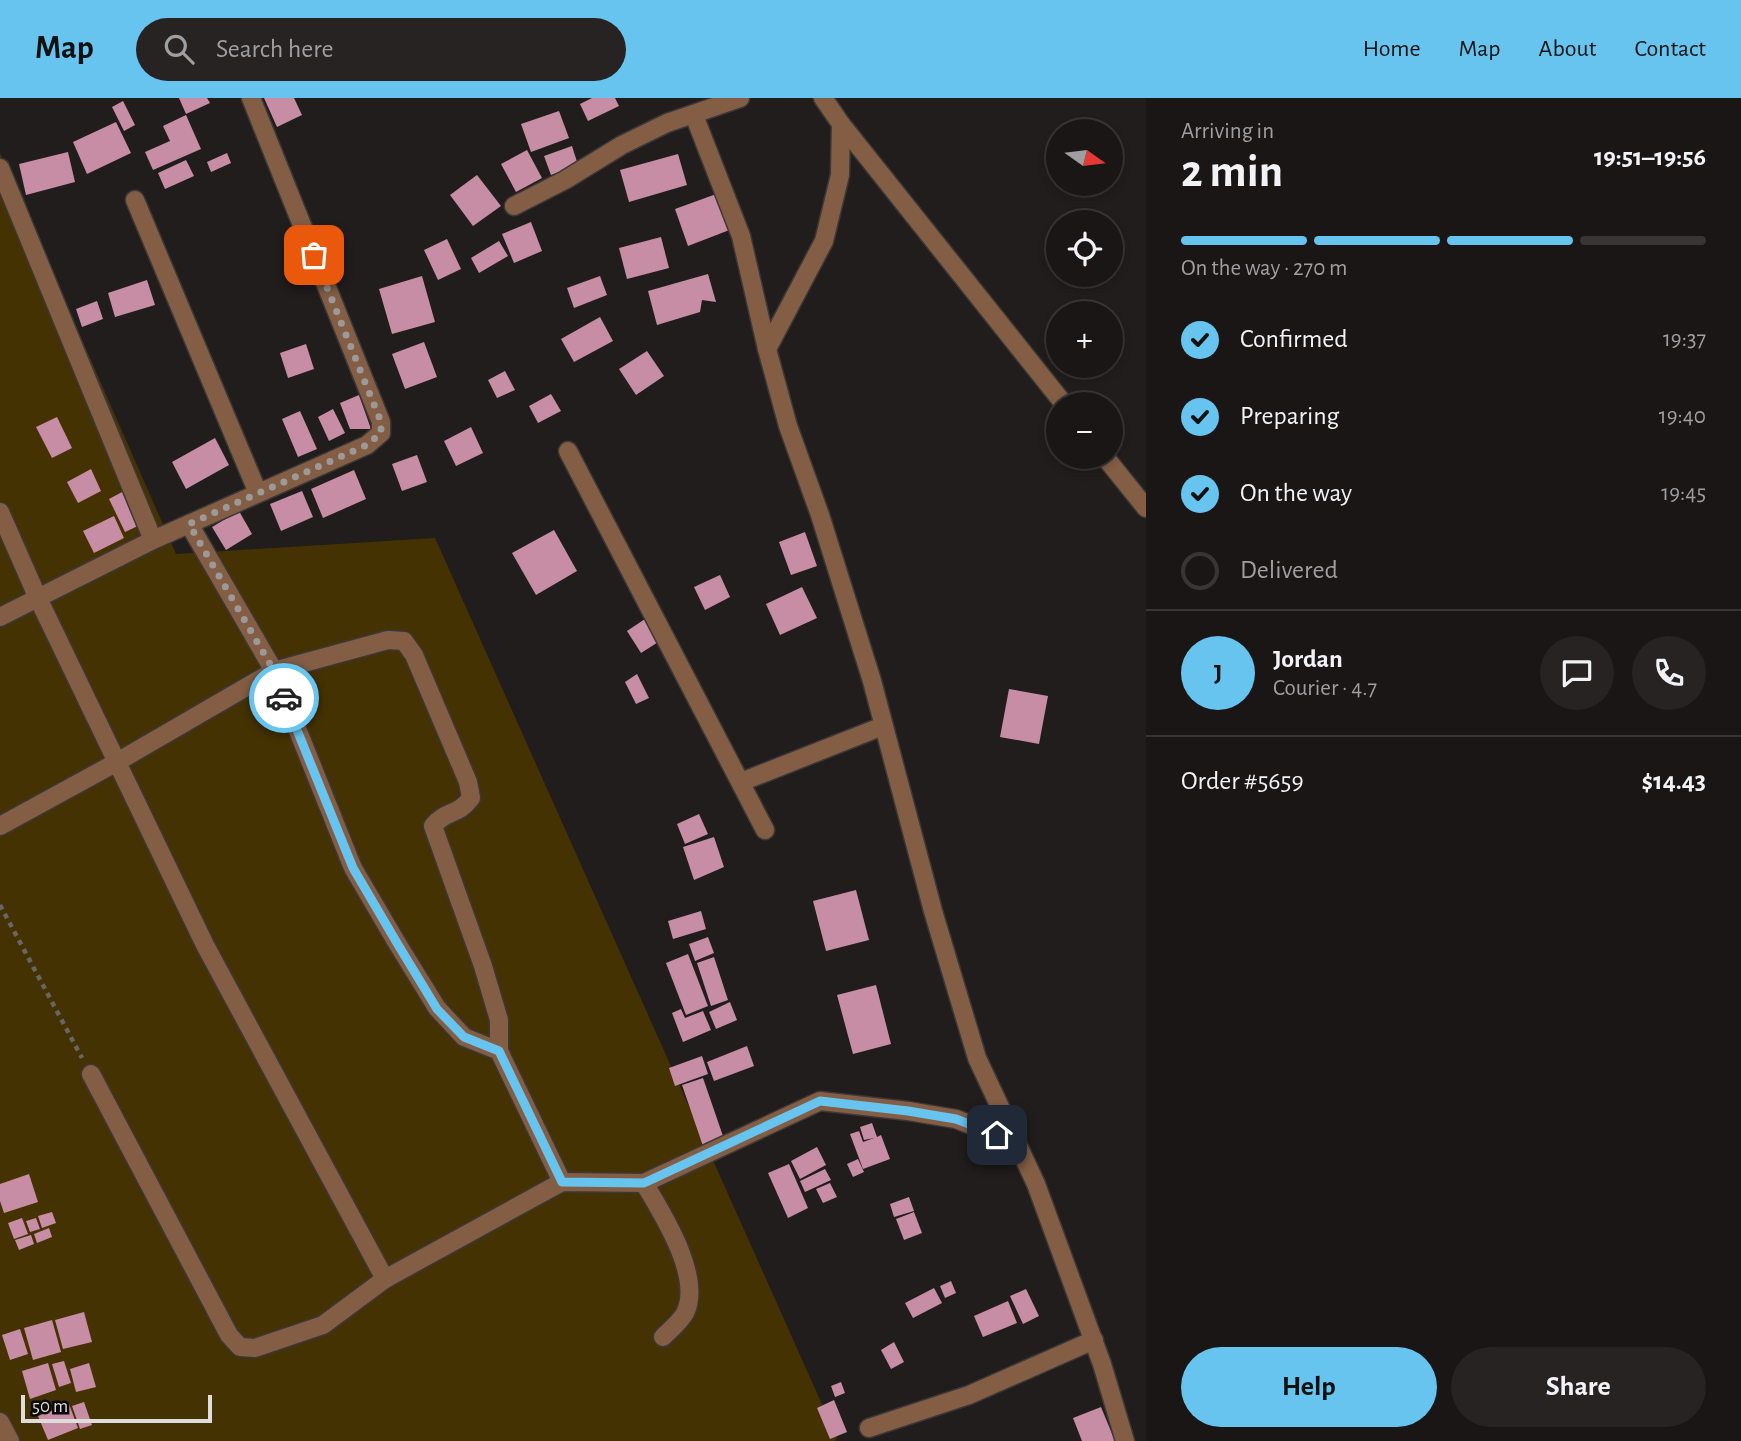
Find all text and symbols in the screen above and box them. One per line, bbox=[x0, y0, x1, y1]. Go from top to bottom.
search box bbox=[136, 18, 626, 81]
icon: search bbox=[160, 30, 198, 68]
text: Map bbox=[35, 32, 94, 65]
text: Search here bbox=[216, 36, 334, 62]
text: Home bbox=[1363, 37, 1421, 61]
text: Map bbox=[1459, 37, 1501, 61]
text: About bbox=[1539, 37, 1596, 61]
text: Contact bbox=[1634, 37, 1706, 61]
north arrow bbox=[1046, 119, 1124, 196]
map controls bbox=[1046, 119, 1123, 469]
text: Arriving in bbox=[1181, 120, 1274, 143]
text: 19:51–19:56 bbox=[1594, 144, 1706, 170]
text: 2 min bbox=[1181, 149, 1283, 195]
button: locate bbox=[1046, 210, 1123, 287]
pin bbox=[284, 225, 344, 285]
icon: bag bbox=[295, 236, 333, 274]
text: On the way · 270 m bbox=[1181, 257, 1348, 280]
button: + bbox=[1046, 301, 1123, 378]
icon: check bbox=[1181, 321, 1219, 359]
text: Confirmed bbox=[1240, 326, 1348, 352]
text: 19:37 bbox=[1663, 328, 1706, 351]
button: − bbox=[1046, 392, 1123, 469]
icon: check bbox=[1181, 398, 1219, 436]
text: Preparing bbox=[1240, 403, 1339, 429]
text: 19:40 bbox=[1659, 405, 1706, 428]
icon: check bbox=[1181, 475, 1219, 513]
text: On the way bbox=[1240, 480, 1352, 506]
text: 19:45 bbox=[1661, 482, 1706, 505]
text: Delivered bbox=[1240, 557, 1338, 583]
button: chat bbox=[1540, 636, 1614, 710]
button: phone bbox=[1632, 636, 1706, 710]
text: Jordan bbox=[1273, 646, 1343, 672]
text: J bbox=[1214, 660, 1222, 686]
courier bbox=[249, 663, 319, 733]
text: Courier · 4.7 bbox=[1273, 677, 1377, 700]
icon: car bbox=[265, 679, 303, 717]
text: Order #5659 bbox=[1181, 768, 1304, 794]
text: $14.43 bbox=[1642, 768, 1706, 794]
pin bbox=[967, 1105, 1027, 1165]
icon: home bbox=[978, 1116, 1016, 1154]
button: Help bbox=[1181, 1347, 1437, 1427]
button: Share bbox=[1451, 1347, 1706, 1427]
scale bar bbox=[21, 1392, 212, 1424]
text: 50 m bbox=[32, 1397, 68, 1416]

